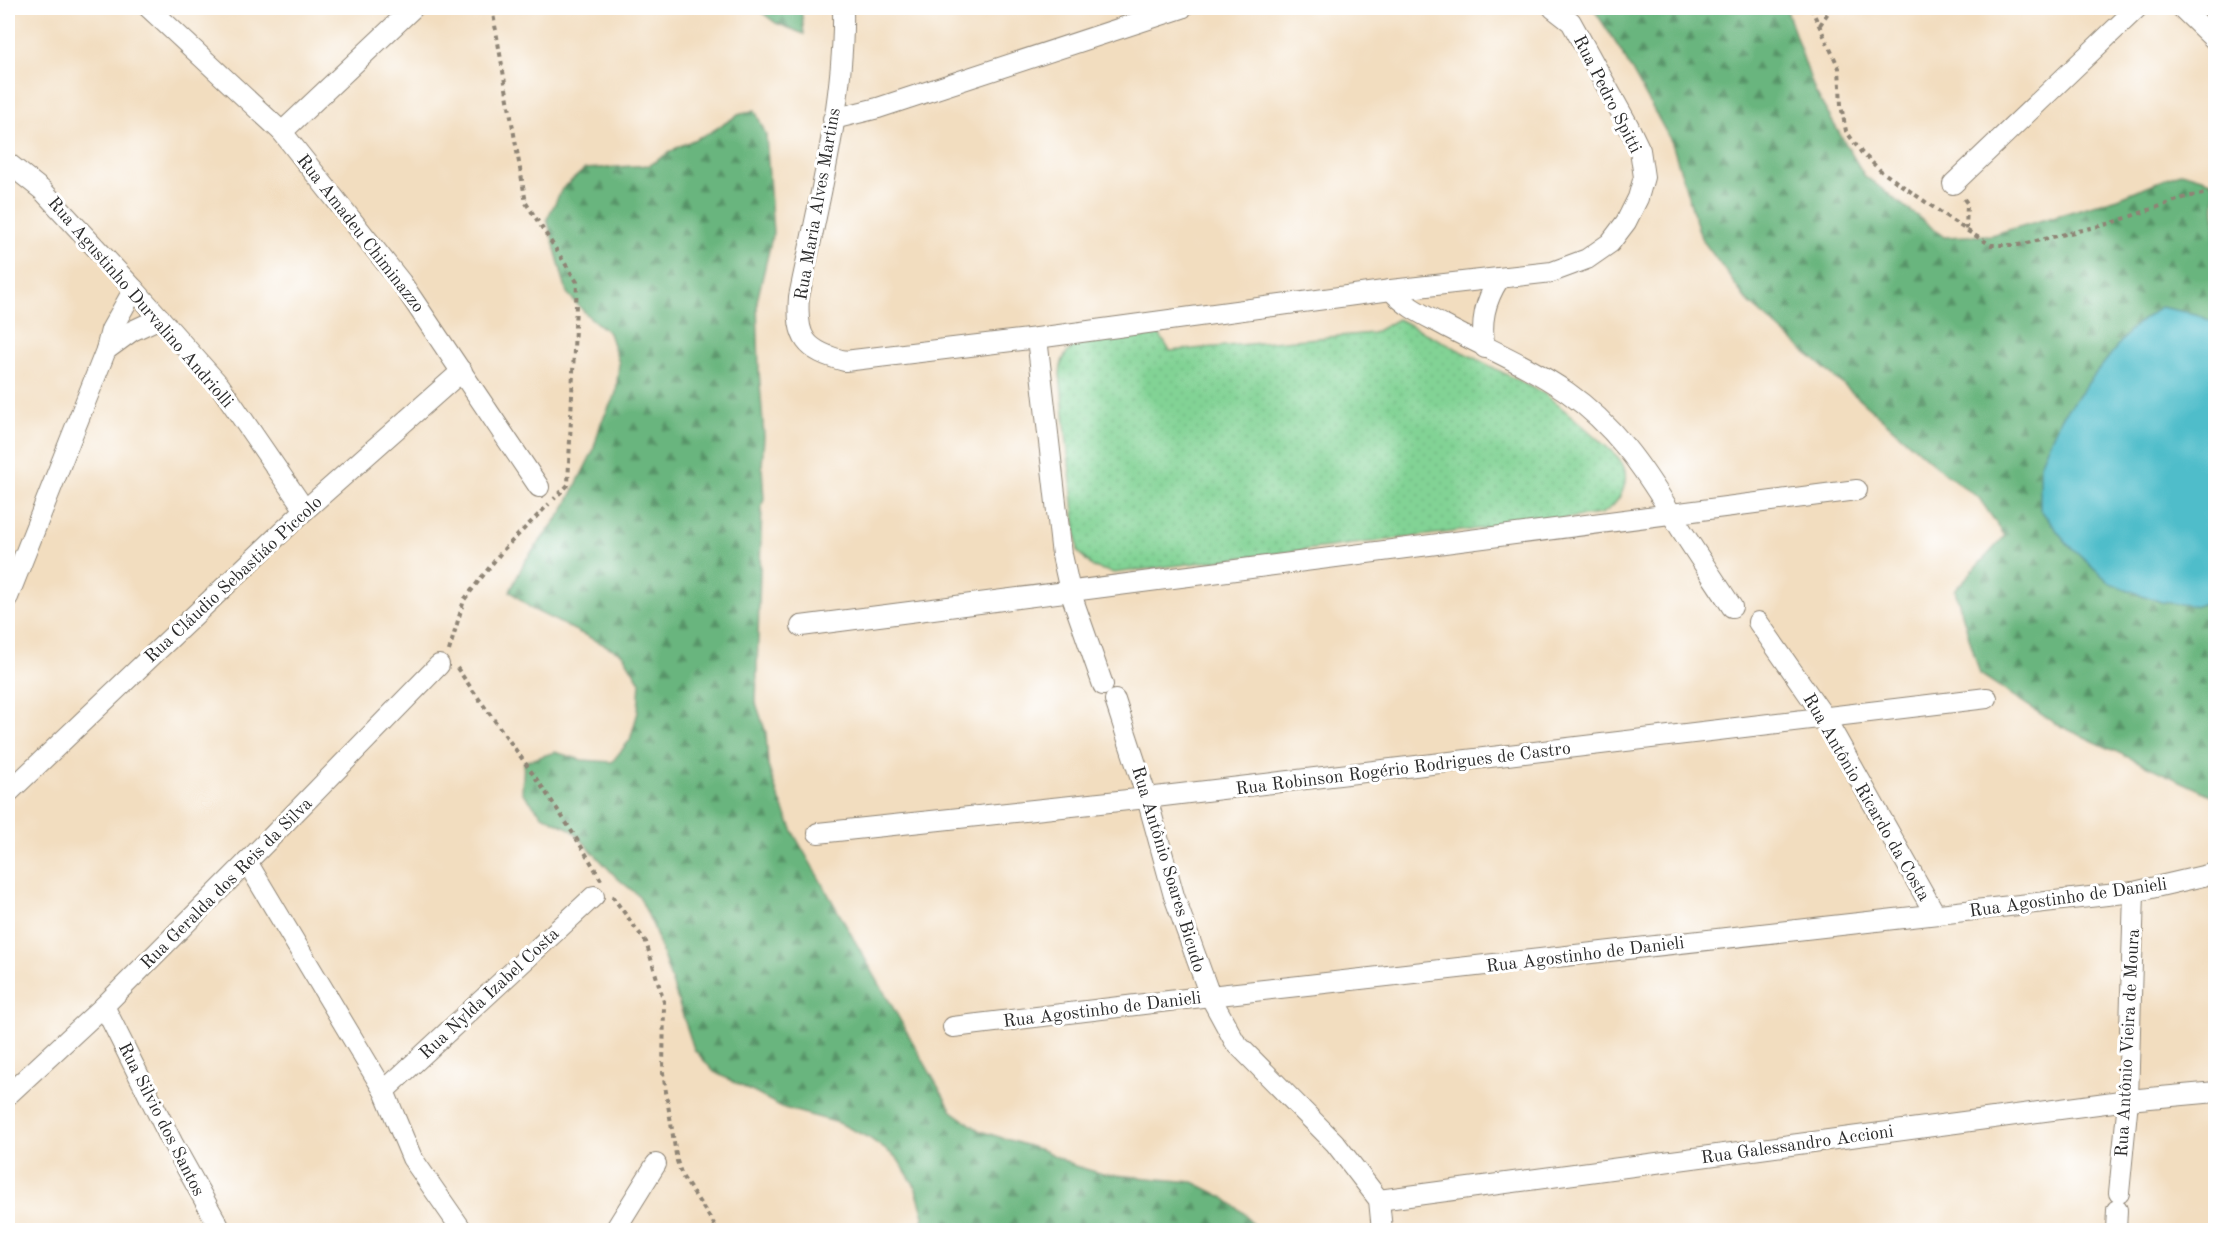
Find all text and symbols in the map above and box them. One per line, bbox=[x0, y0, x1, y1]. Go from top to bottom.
street label: Rua Pedro Spitti bbox=[1570, 33, 1645, 156]
street label: Rua Maria Alves Martins bbox=[792, 106, 844, 302]
street label: Rua Amadeu Chiminazzo bbox=[293, 151, 427, 316]
street label: Rua Agustinho Durvalino Andriolli bbox=[44, 194, 237, 412]
street label: Rua Cláudio Sebastiáo Piccolo bbox=[142, 493, 326, 666]
street label: Rua Antônio Ricardo da Costa bbox=[1799, 691, 1933, 904]
street label: Rua Robinson Rogério Rodrigues de Castro bbox=[1234, 739, 1572, 798]
street label: Rua Antônio Soares Bicudo bbox=[1128, 764, 1208, 974]
street label: Rua Geralda dos Reis da Silva bbox=[138, 794, 316, 973]
street label: Rua Agostinho de Danieli bbox=[1968, 875, 2168, 921]
street label: Rua Nylda Izabel Costa bbox=[417, 925, 563, 1063]
street label: Rua Antônio Vieira de Moura bbox=[2113, 928, 2143, 1158]
street label: Rua Agostinho de Danieli bbox=[1485, 934, 1685, 976]
street label: Rua Agostinho de Danieli bbox=[1002, 989, 1202, 1031]
street label: Rua Silvio dos Santos bbox=[115, 1040, 208, 1199]
street label: Rua Galessandro Accioni bbox=[1700, 1123, 1895, 1167]

